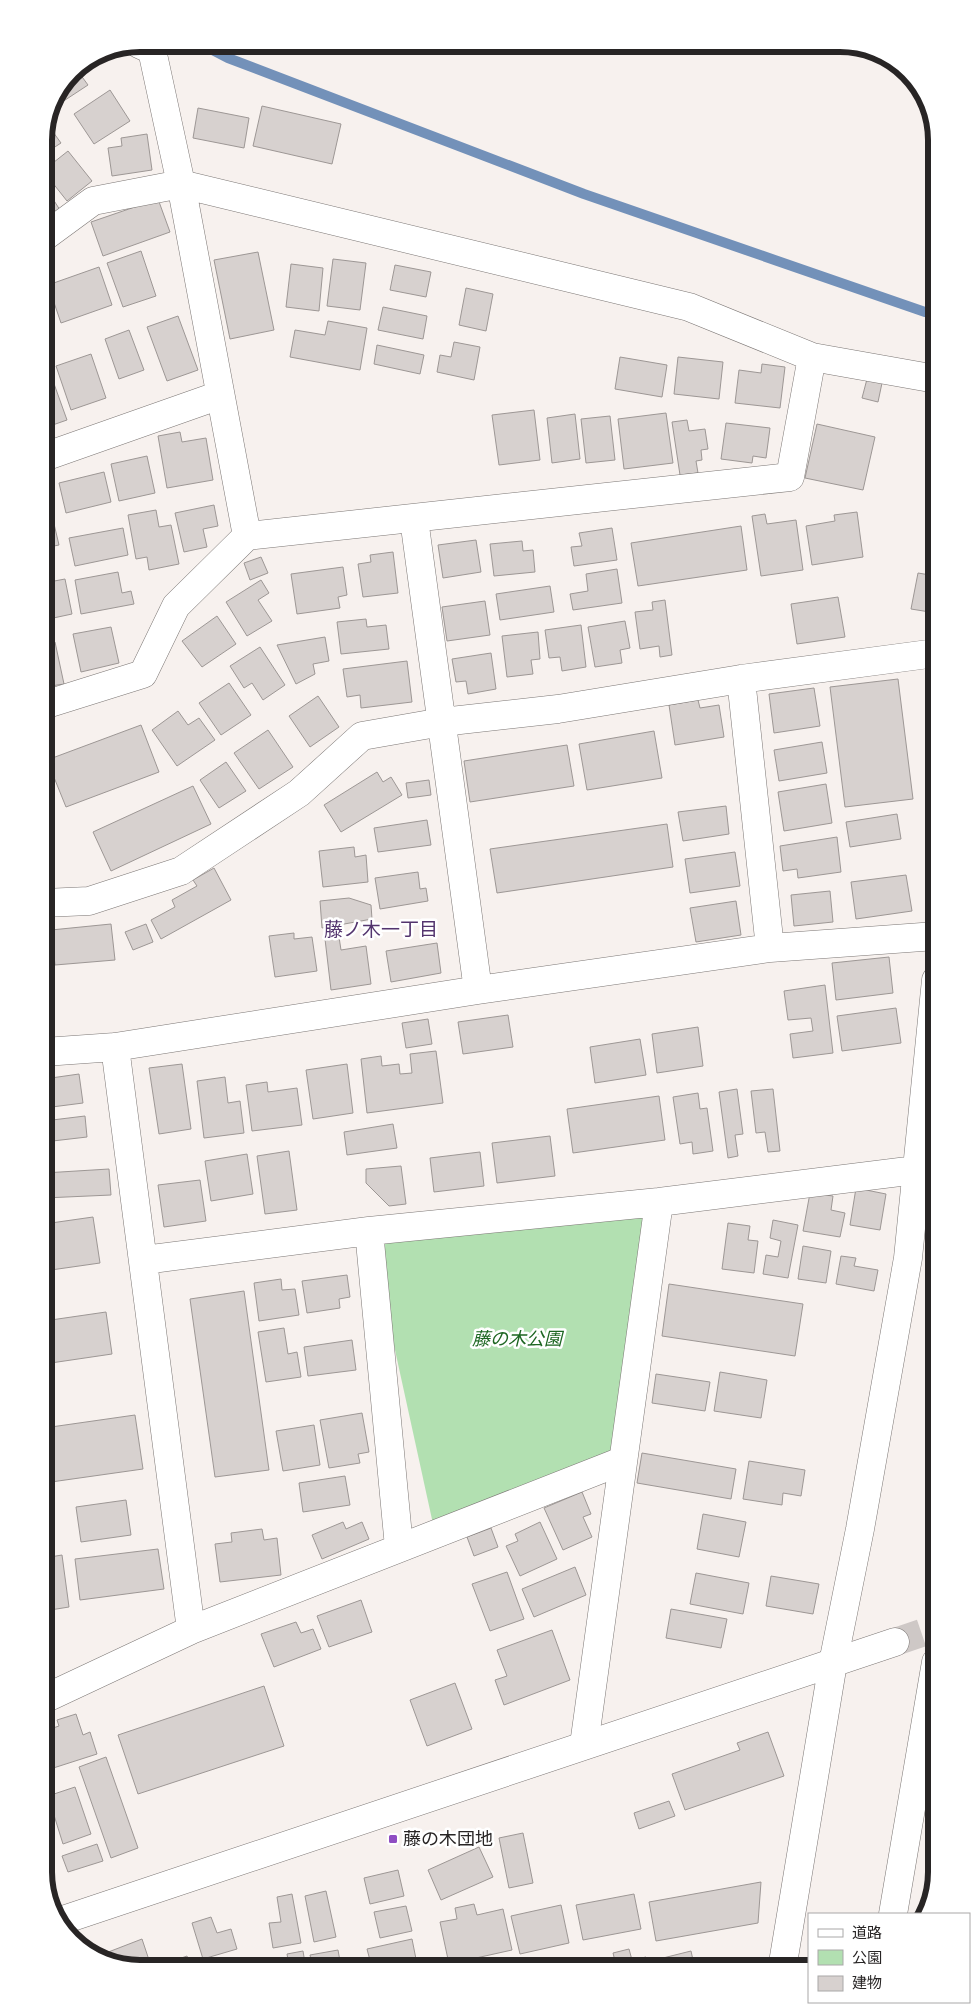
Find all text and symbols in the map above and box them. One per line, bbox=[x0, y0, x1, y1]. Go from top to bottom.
district label: 藤ノ木一丁目 bbox=[324, 917, 438, 941]
park label: 藤の木公園 bbox=[472, 1327, 565, 1350]
place label: 藤の木団地 bbox=[403, 1827, 493, 1850]
marker: 藤の木団地 bbox=[387, 1833, 399, 1845]
legend bbox=[808, 1913, 970, 2003]
text: 道路 bbox=[852, 1923, 882, 1942]
text: 公園 bbox=[852, 1948, 882, 1967]
text: 建物 bbox=[852, 1973, 882, 1992]

